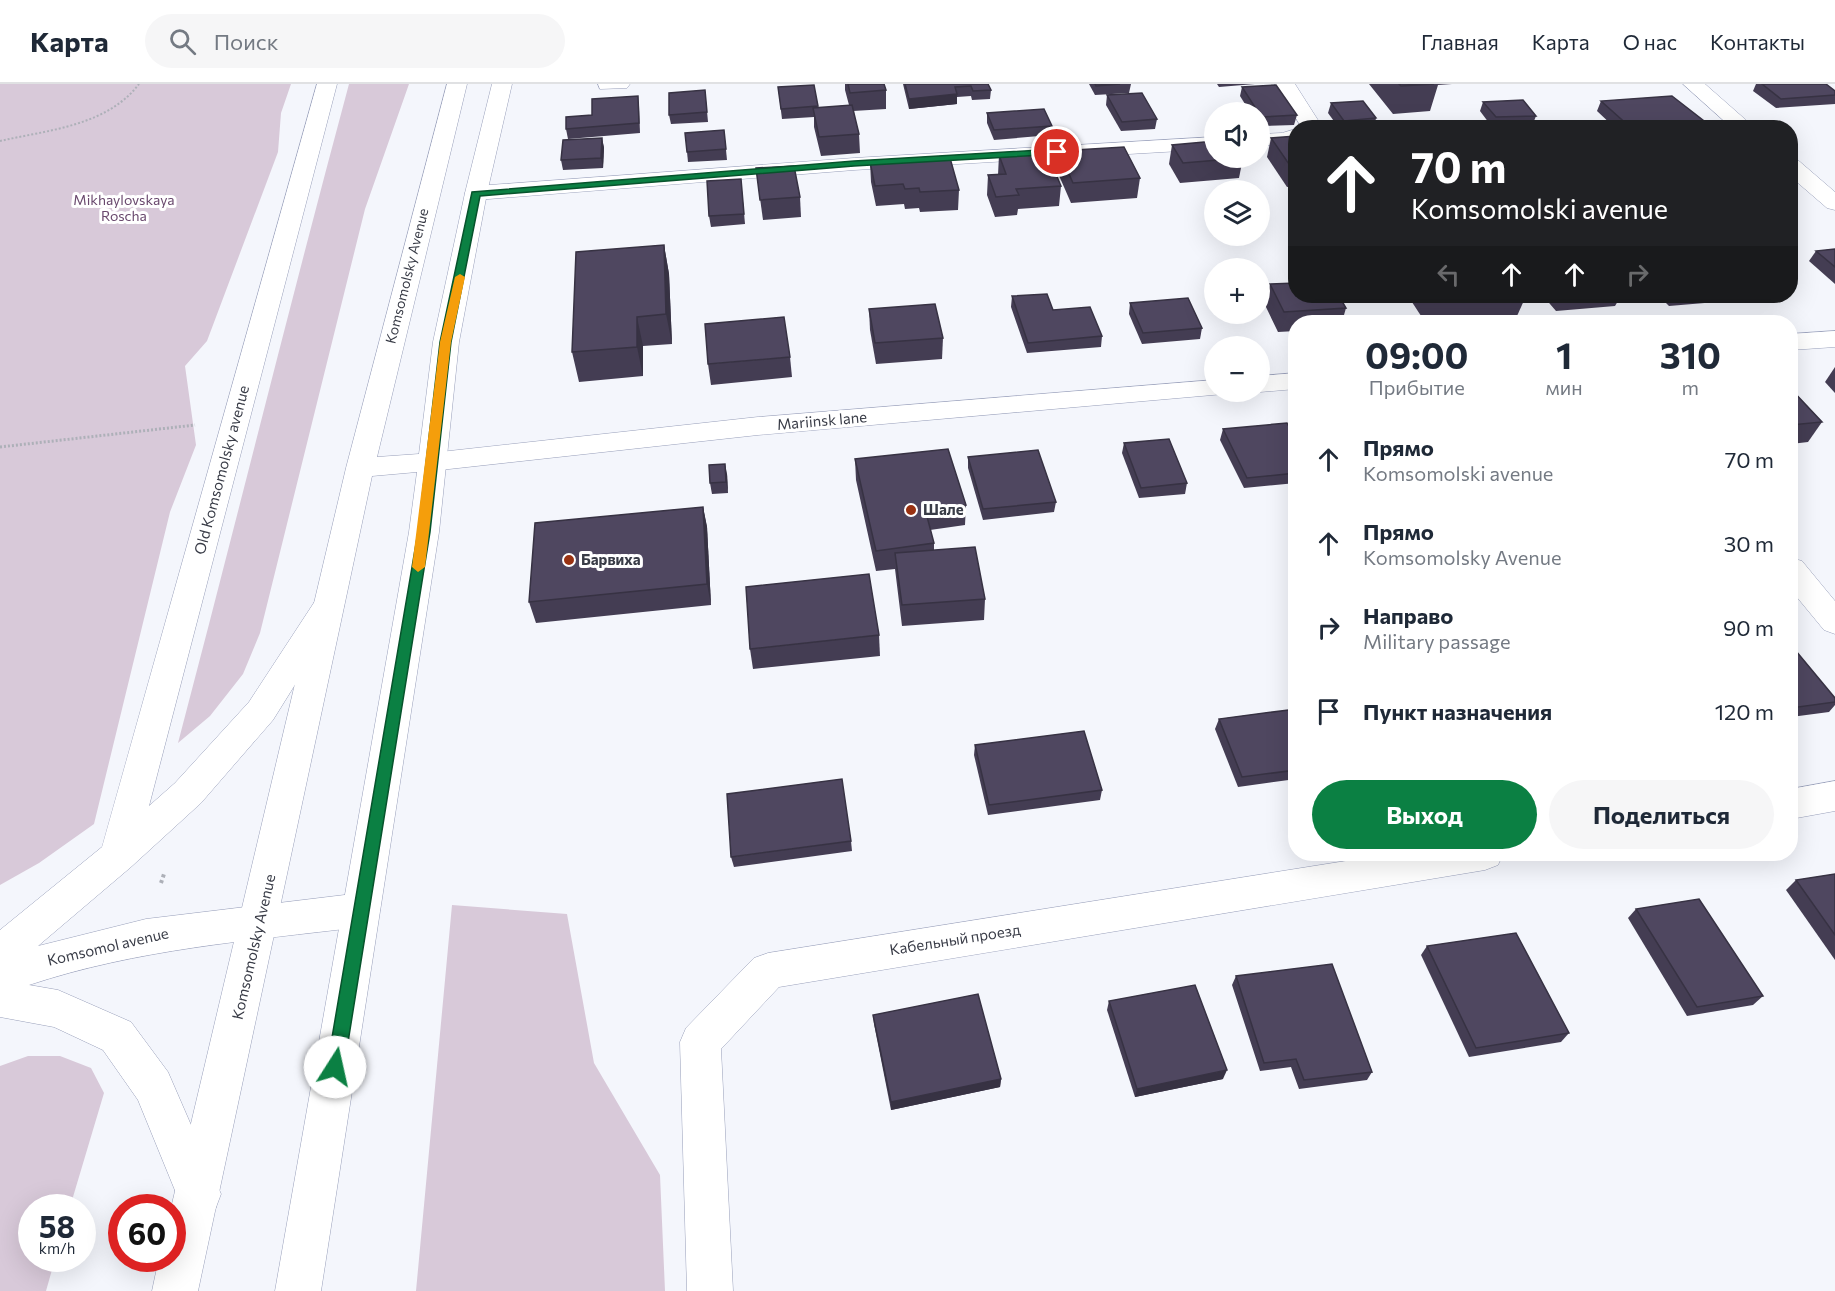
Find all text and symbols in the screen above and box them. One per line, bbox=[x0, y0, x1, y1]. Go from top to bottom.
search box bbox=[145, 14, 565, 68]
text: Карта bbox=[30, 24, 109, 58]
icon: search bbox=[166, 25, 199, 58]
text: Поиск bbox=[214, 28, 278, 55]
text: Главная bbox=[1421, 29, 1499, 54]
text: Карта bbox=[1532, 29, 1590, 54]
text: О нас bbox=[1623, 29, 1677, 54]
text: Контакты bbox=[1710, 29, 1805, 54]
map controls bbox=[1204, 102, 1270, 402]
button: sound bbox=[1204, 102, 1270, 168]
pin bbox=[1031, 126, 1082, 177]
icon: arrive bbox=[1040, 135, 1073, 168]
text: 70 m bbox=[1411, 140, 1506, 192]
icon: ahead bbox=[1312, 144, 1390, 222]
button: layers bbox=[1204, 180, 1270, 246]
park label: Mikhaylovskaya Roscha bbox=[73, 191, 175, 224]
text: Komsomolski avenue bbox=[1411, 192, 1668, 225]
street label: Komsomolsky Avenue bbox=[381, 206, 432, 345]
button: + bbox=[1204, 258, 1270, 324]
icon: left bbox=[1432, 258, 1465, 291]
icon: ahead bbox=[1495, 258, 1528, 291]
icon: ahead bbox=[1558, 258, 1591, 291]
icon: right bbox=[1621, 258, 1654, 291]
text: 09:00 bbox=[1365, 332, 1469, 376]
text: 1 bbox=[1556, 332, 1572, 376]
text: 310 bbox=[1660, 332, 1721, 376]
button: − bbox=[1204, 336, 1270, 402]
text: Прибытие bbox=[1369, 375, 1465, 399]
text: мин bbox=[1546, 375, 1583, 399]
text: m bbox=[1682, 375, 1699, 399]
street label: Old Komsomolsky avenue bbox=[190, 383, 252, 556]
street label: Mariinsk lane bbox=[776, 407, 868, 433]
text: Прямо bbox=[1363, 434, 1434, 461]
icon: ahead bbox=[1312, 443, 1345, 476]
text: 70 m bbox=[1725, 446, 1774, 473]
text: Komsomolski avenue bbox=[1363, 461, 1553, 485]
place label: Шале bbox=[923, 500, 964, 518]
marker: Шале bbox=[904, 503, 918, 517]
text: Прямо bbox=[1363, 518, 1434, 545]
icon: ahead bbox=[1312, 527, 1345, 560]
text: 30 m bbox=[1724, 530, 1774, 557]
text: Komsomolsky Avenue bbox=[1363, 545, 1561, 569]
place label: Барвиха bbox=[581, 550, 641, 568]
marker: Барвиха bbox=[562, 553, 576, 567]
text: Направо bbox=[1363, 602, 1453, 629]
icon: right bbox=[1312, 611, 1345, 644]
text: 90 m bbox=[1723, 614, 1774, 641]
text: Military passage bbox=[1363, 629, 1510, 653]
icon: arrive bbox=[1312, 695, 1345, 728]
text: Пункт назначения bbox=[1363, 698, 1552, 725]
text: 120 m bbox=[1715, 698, 1774, 725]
button: Выход bbox=[1312, 780, 1537, 849]
button: Поделиться bbox=[1549, 780, 1774, 849]
street label: Komsomolsky Avenue bbox=[228, 872, 279, 1021]
street label: Кабельный проезд bbox=[888, 920, 1022, 958]
street label: Komsomol avenue bbox=[45, 923, 170, 969]
position arrow bbox=[303, 1035, 367, 1099]
speed limit sign: 60 bbox=[108, 1194, 186, 1272]
text: 58 bbox=[39, 1207, 75, 1244]
text: km/h bbox=[39, 1239, 75, 1257]

